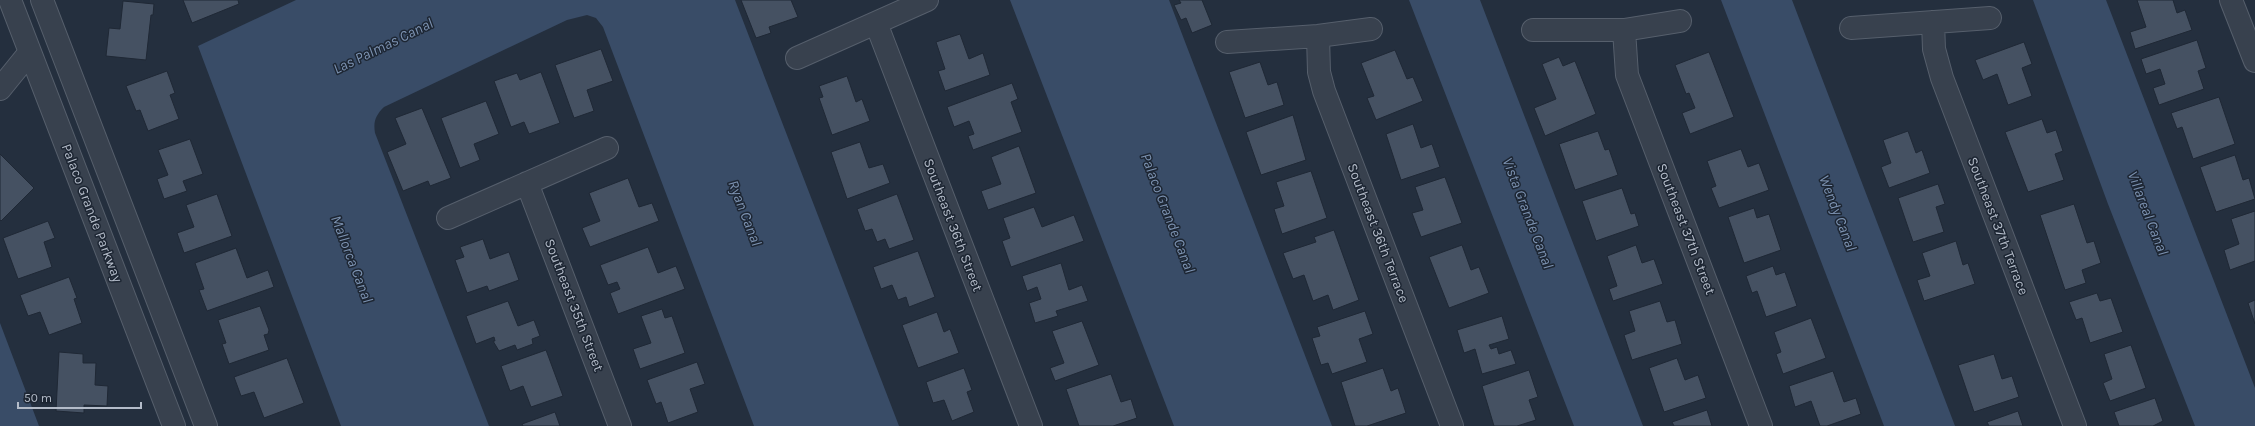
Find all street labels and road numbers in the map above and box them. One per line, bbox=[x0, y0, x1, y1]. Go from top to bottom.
street label: Palaco Grande Parkway bbox=[58, 141, 126, 285]
street label: Southeast 37th Terrace bbox=[1964, 155, 2032, 297]
street label: Southeast 36th Street bbox=[920, 156, 986, 294]
street label: Southeast 36th Terrace bbox=[1344, 161, 1412, 305]
street label: Southeast 37th Street bbox=[1653, 161, 1719, 297]
street label: Southeast 35th Street bbox=[541, 236, 607, 374]

